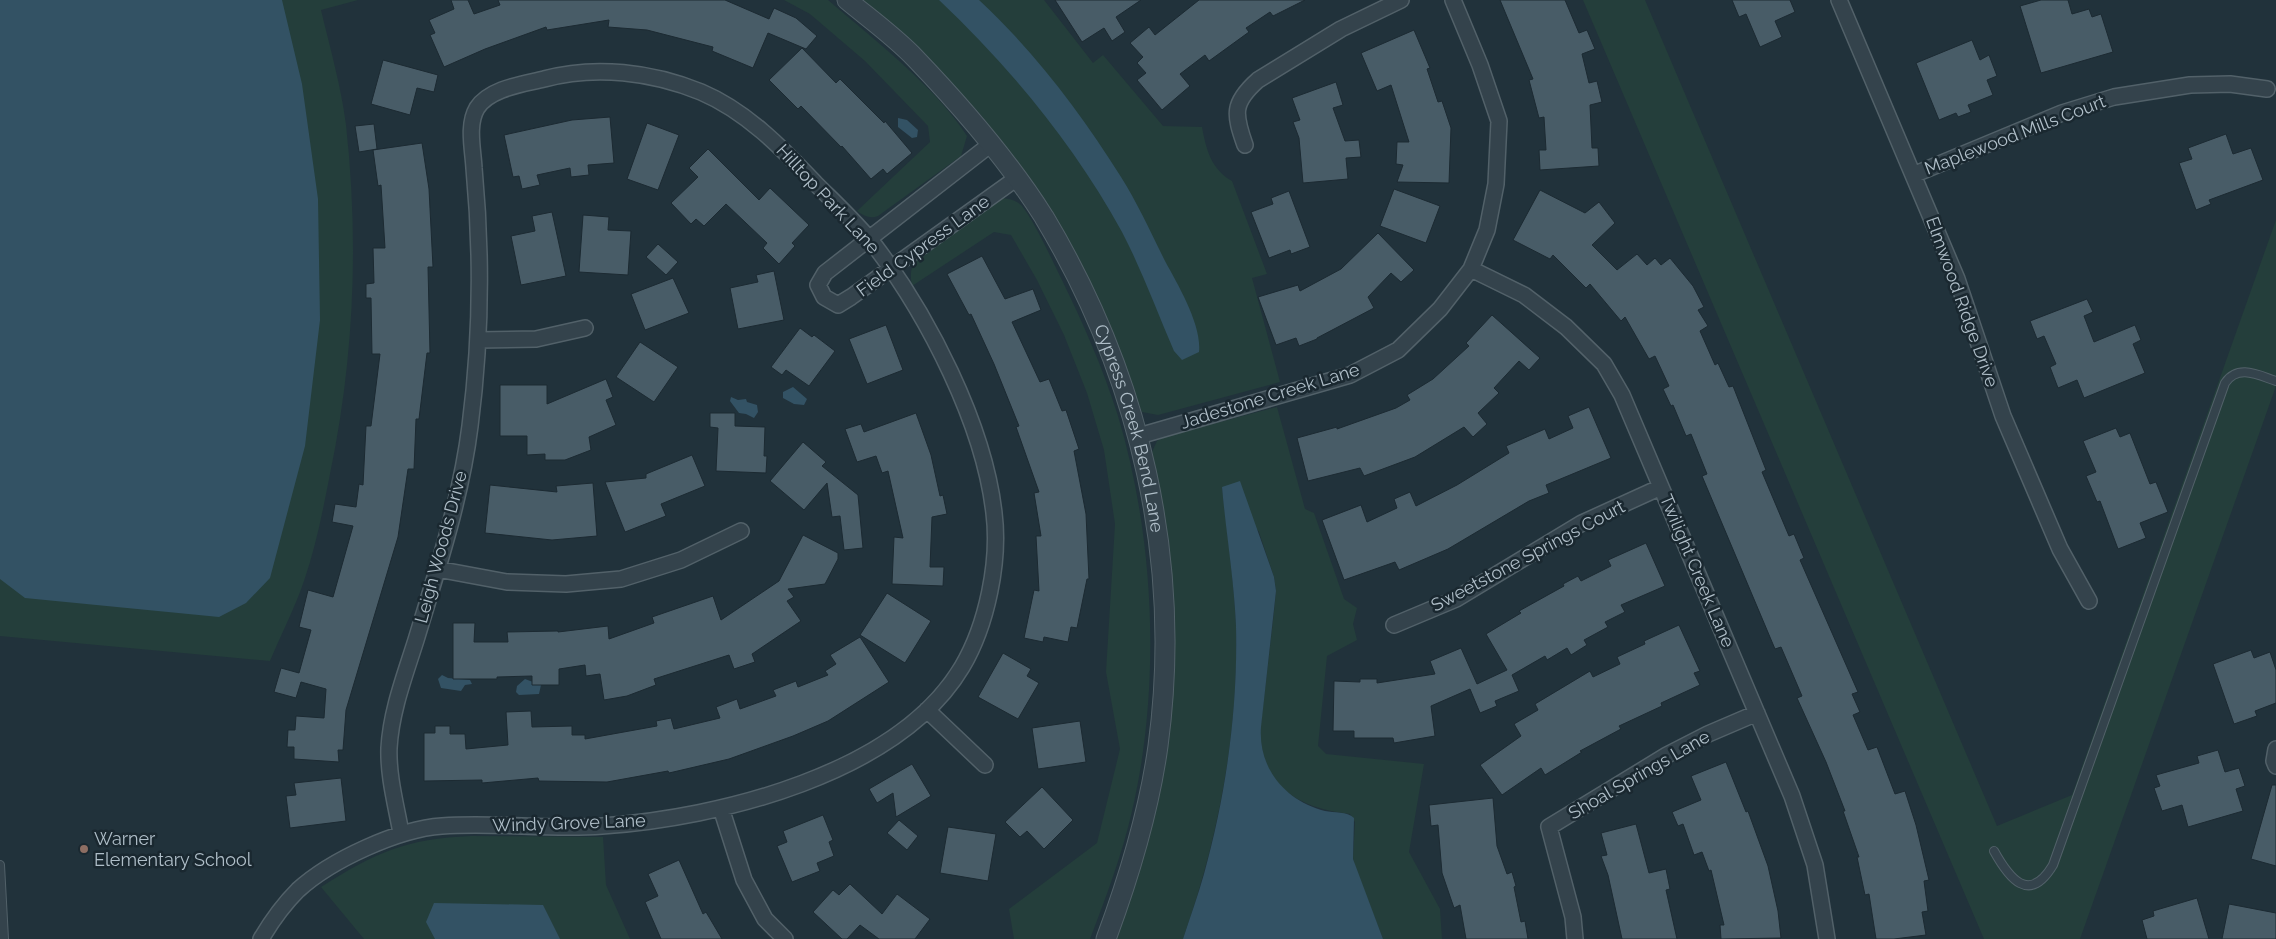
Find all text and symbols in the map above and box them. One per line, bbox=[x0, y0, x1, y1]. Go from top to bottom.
street label: Maplewood Mills Court bbox=[1921, 90, 2108, 179]
street label: Hilltop Park Lane bbox=[772, 140, 885, 258]
street label: Field Cypress Lane bbox=[852, 190, 994, 301]
street label: Elmwood Ridge Drive bbox=[1922, 214, 2003, 390]
street label: Cypress Creek Bend Lane bbox=[1090, 321, 1168, 534]
street label: Jadestone Creek Lane bbox=[1178, 358, 1362, 433]
street label: Leigh Woods Drive bbox=[410, 468, 471, 625]
street label: Twilight Creek Lane bbox=[1656, 491, 1739, 651]
street label: Sweetstone Springs Court bbox=[1427, 496, 1628, 616]
street label: Shoal Springs Lane bbox=[1564, 725, 1713, 824]
street label: Windy Grove Lane bbox=[492, 809, 646, 836]
place label: Warner Elementary School bbox=[94, 828, 252, 870]
marker: Warner Elementary School bbox=[78, 843, 90, 855]

